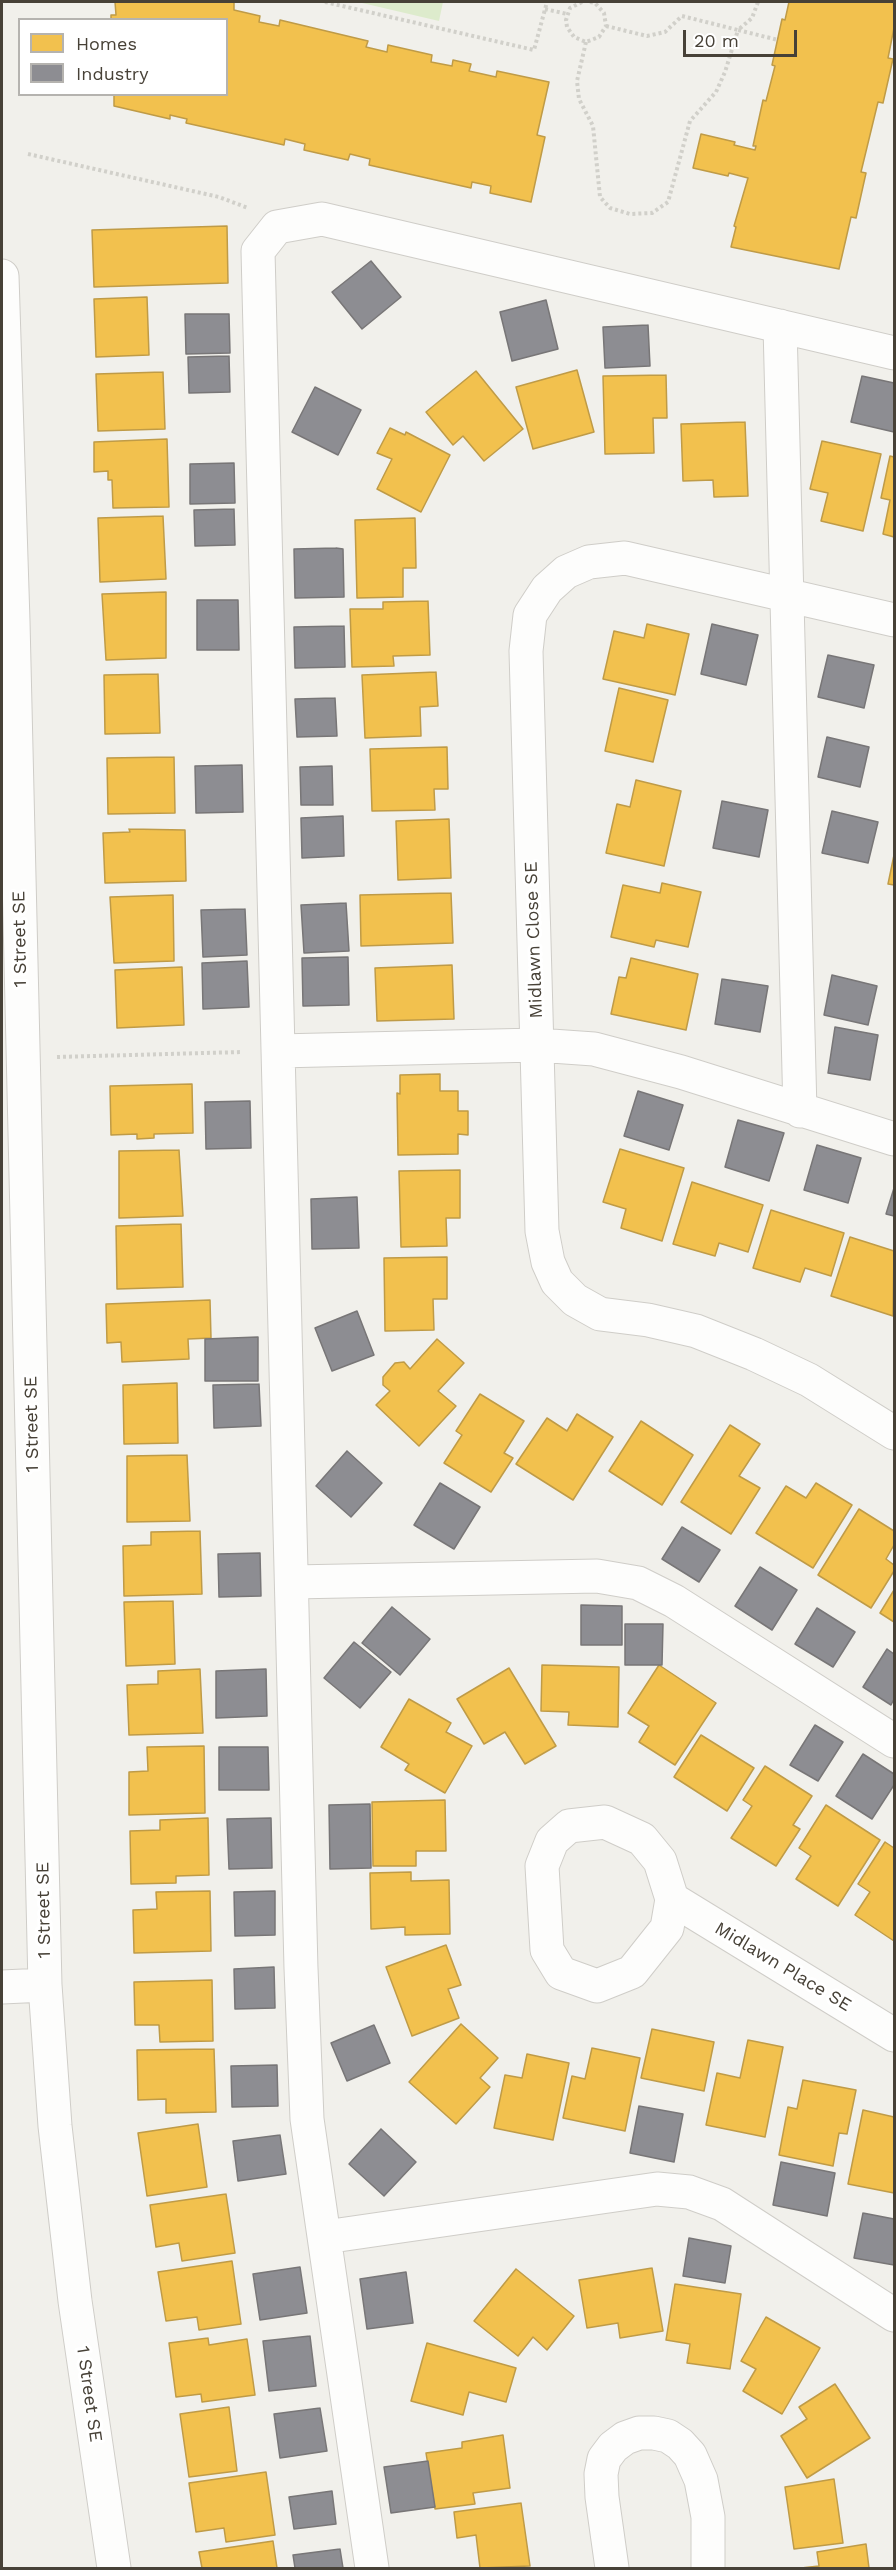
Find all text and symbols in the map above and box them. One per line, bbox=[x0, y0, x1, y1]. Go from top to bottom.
legend bbox=[18, 18, 228, 96]
scale bar bbox=[686, 18, 800, 56]
text: 20 m bbox=[694, 30, 739, 51]
text: Homes bbox=[76, 33, 137, 54]
text: Industry bbox=[76, 63, 148, 84]
street label: Midlawn Close SE bbox=[520, 861, 548, 1019]
street label: 1 Street SE bbox=[8, 891, 32, 987]
street label: 1 Street SE bbox=[20, 1376, 44, 1472]
street label: 1 Street SE bbox=[32, 1862, 56, 1958]
street label: Midlawn Place SE bbox=[711, 1918, 855, 2016]
street label: 1 Street SE bbox=[72, 2345, 106, 2443]

